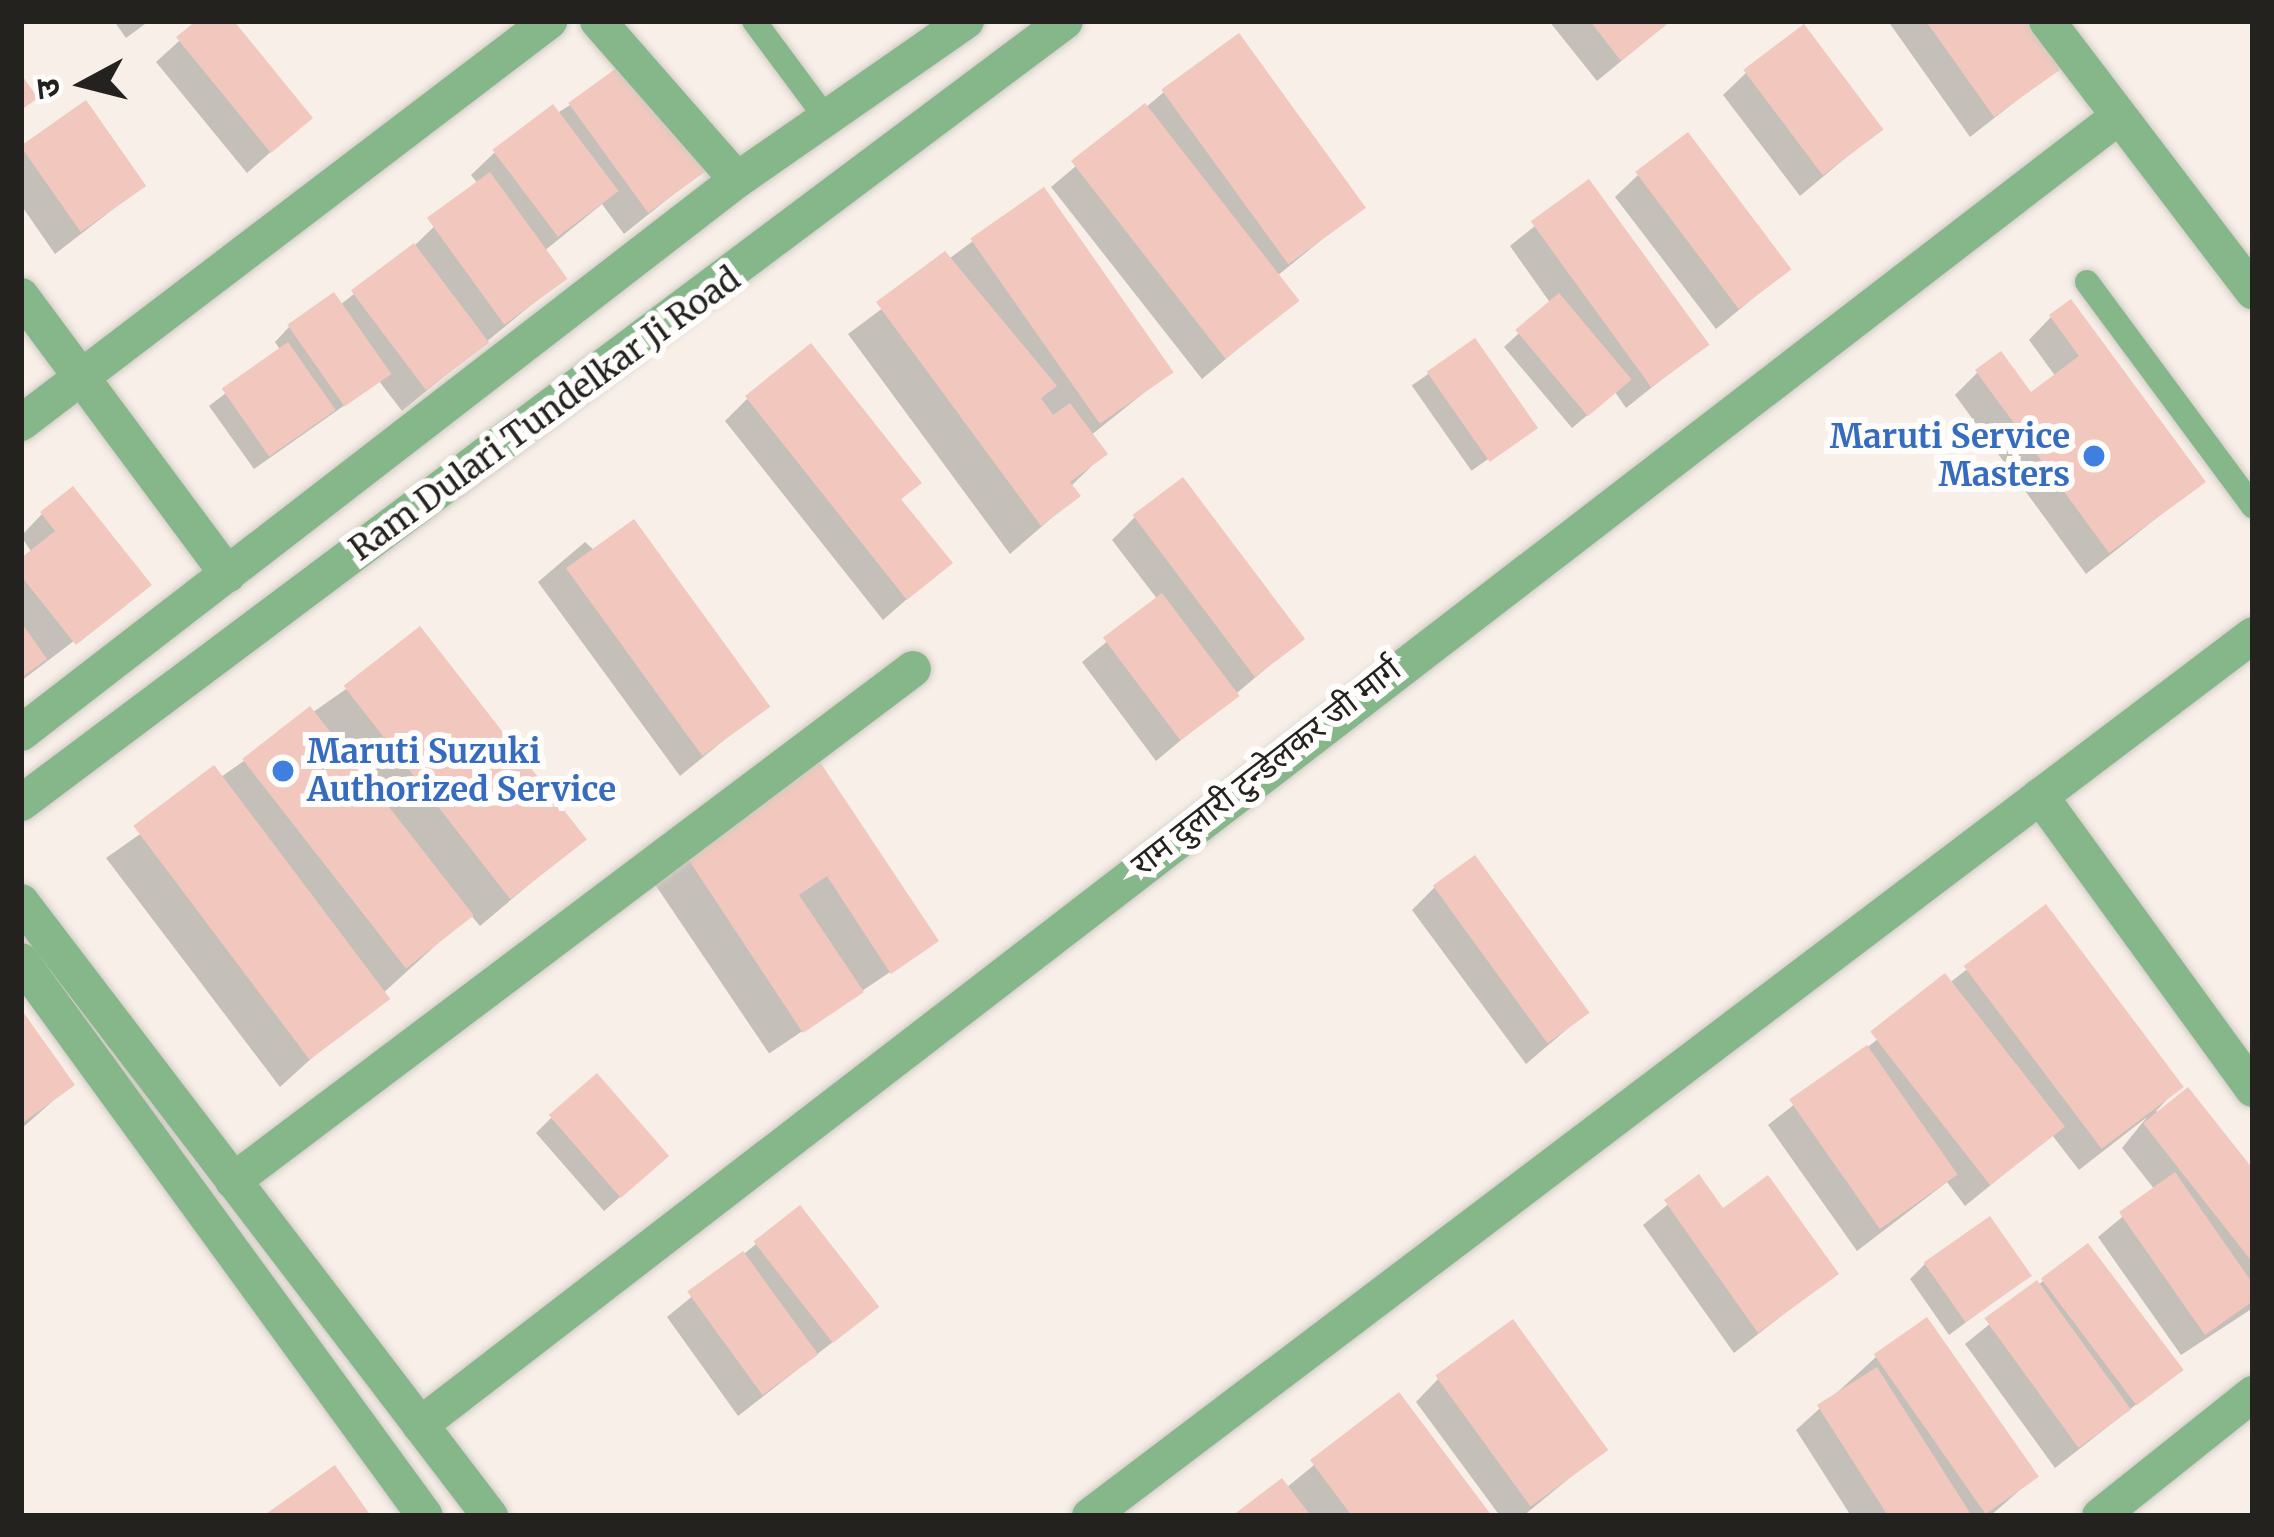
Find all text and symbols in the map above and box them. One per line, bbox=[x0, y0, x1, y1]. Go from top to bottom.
north arrow bbox=[24, 24, 144, 144]
text: उ bbox=[26, 76, 69, 101]
street label: Ram Dulari Tundelkar Ji Road bbox=[342, 259, 748, 569]
place label: Maruti Service Masters bbox=[1830, 417, 2070, 495]
marker: Maruti Service Masters bbox=[2081, 443, 2107, 469]
street label: राम दुलारी टुन्डेलकर जी मार्ग bbox=[1123, 650, 1409, 884]
place label: Maruti Suzuki Authorized Service bbox=[307, 732, 616, 810]
marker: Maruti Suzuki Authorized Service bbox=[270, 758, 296, 784]

